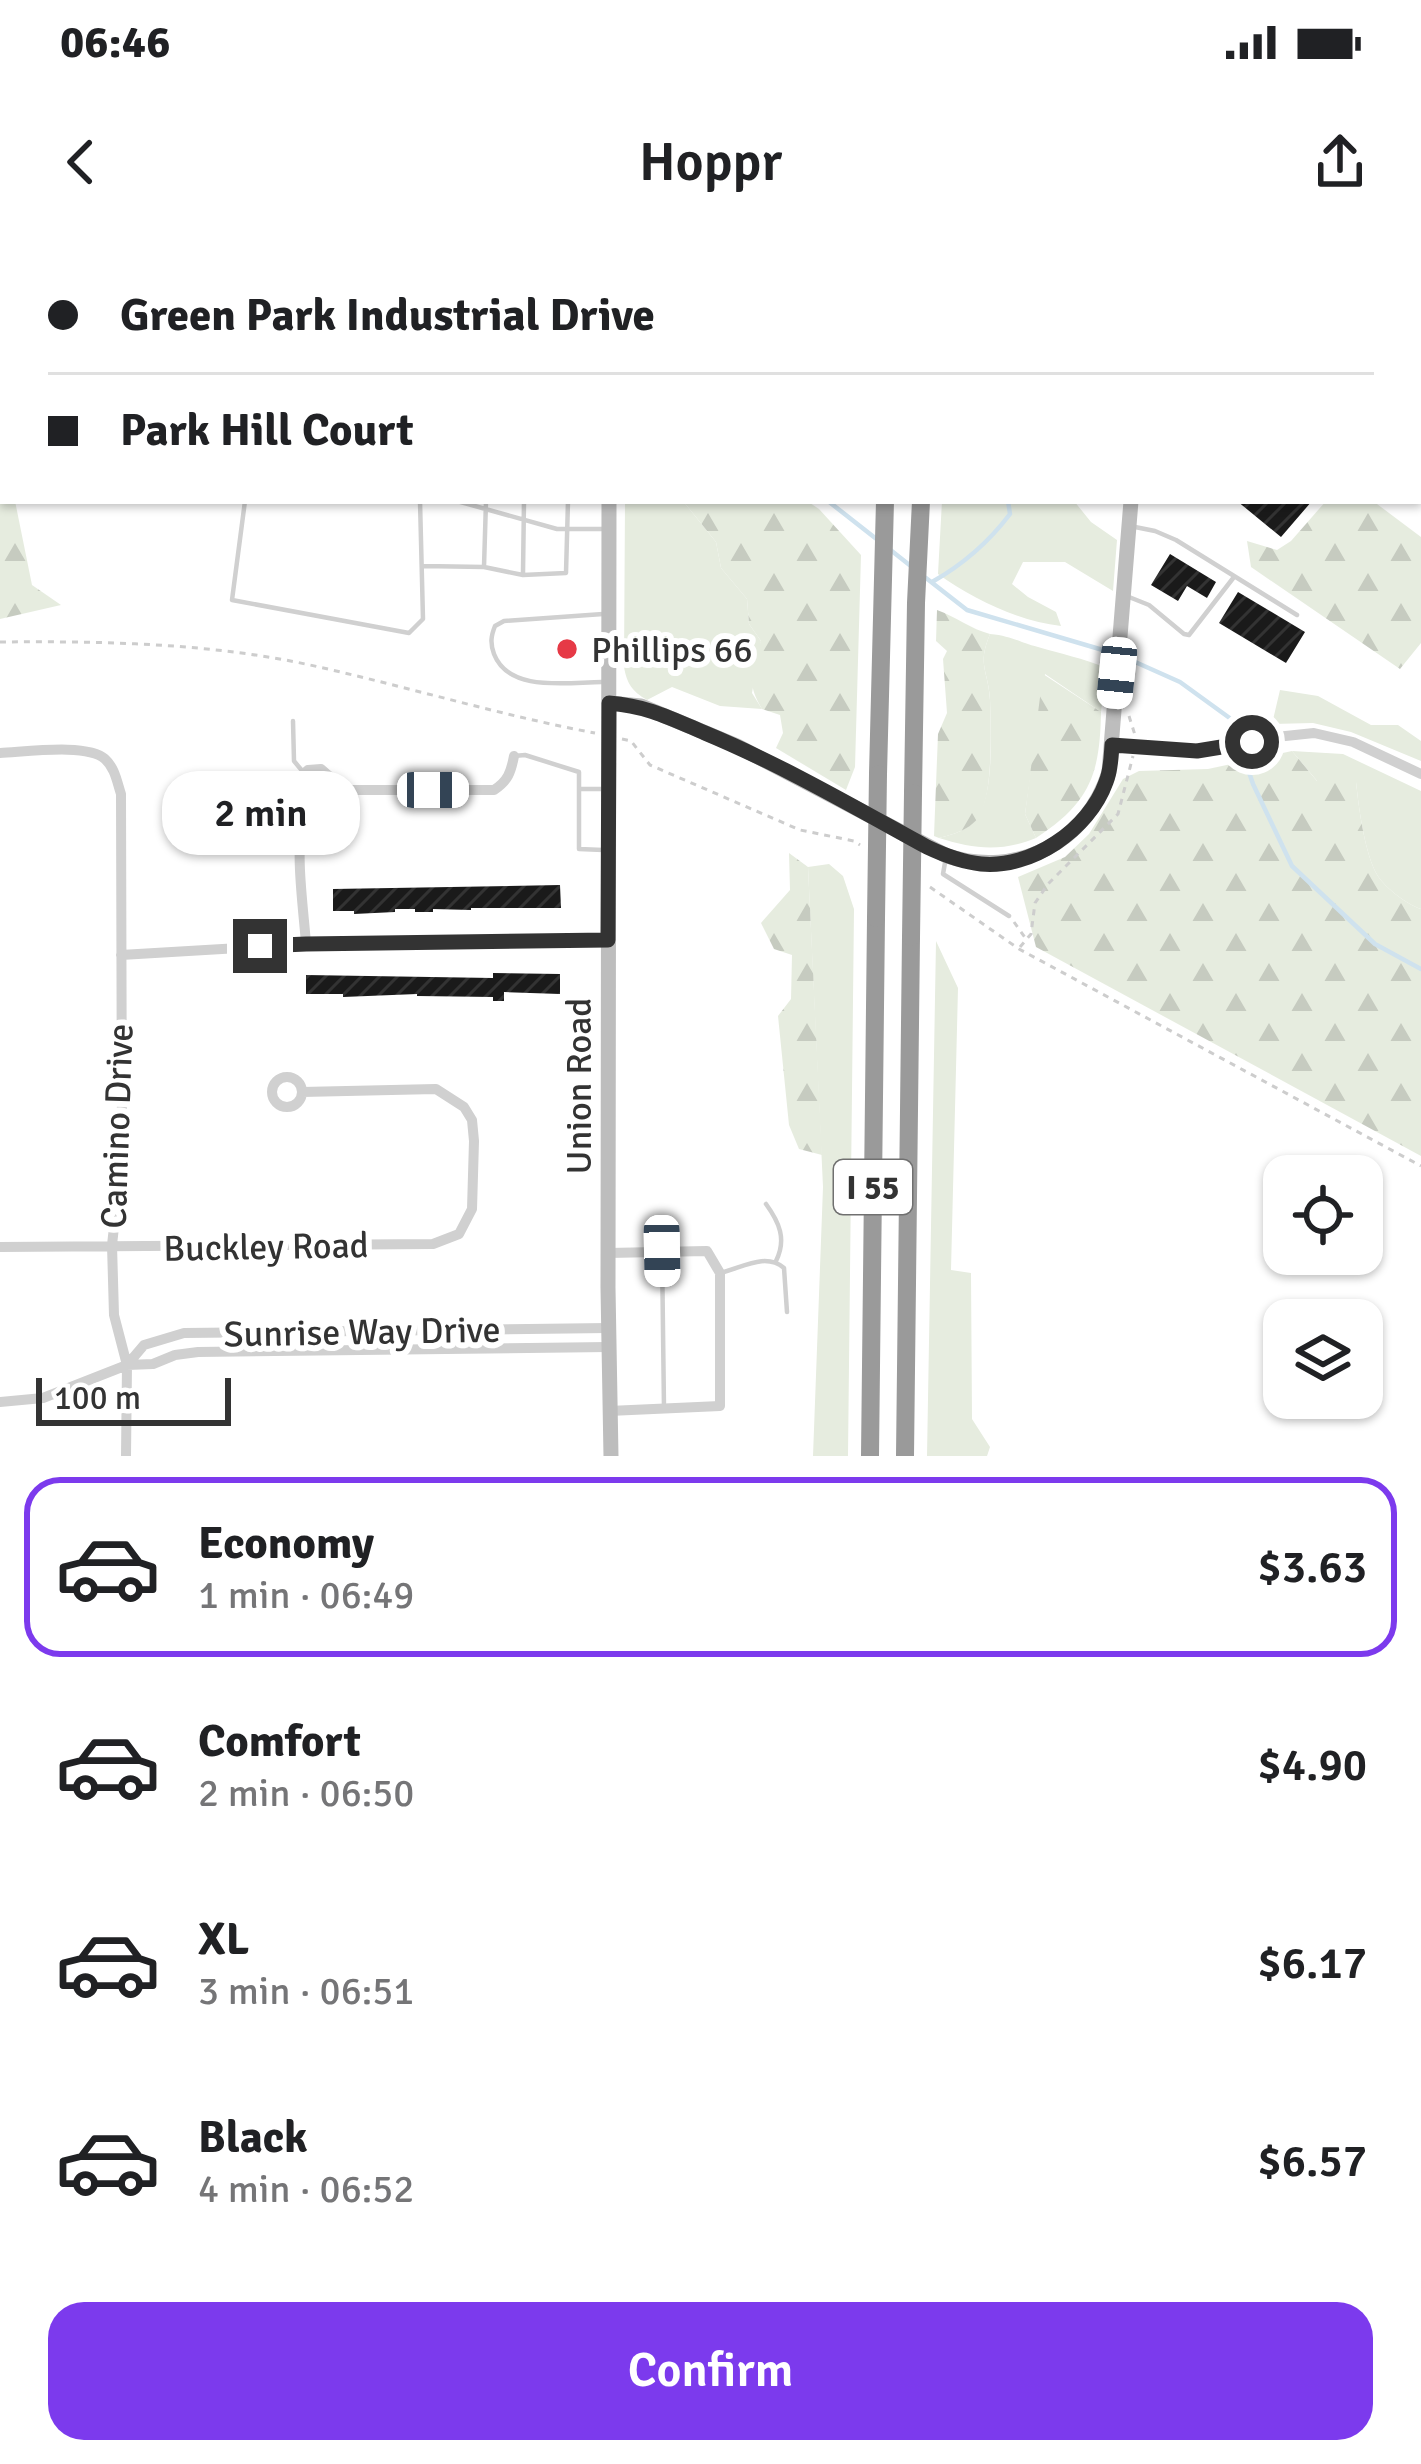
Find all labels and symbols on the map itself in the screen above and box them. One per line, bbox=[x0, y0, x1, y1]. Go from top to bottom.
place label: Phillips 66 bbox=[591, 628, 753, 673]
car bbox=[1095, 635, 1139, 711]
marker: Phillips 66 bbox=[554, 636, 580, 662]
route start bbox=[1225, 715, 1279, 769]
callout: 2 min bbox=[161, 772, 359, 856]
car bbox=[397, 772, 469, 808]
route end bbox=[233, 919, 287, 973]
street label: Union Road bbox=[557, 998, 602, 1174]
street label: Camino Drive bbox=[91, 1023, 144, 1229]
road number: I 55 bbox=[834, 1160, 912, 1214]
car bbox=[643, 1215, 681, 1287]
street label: Buckley Road bbox=[163, 1223, 369, 1272]
street label: Sunrise Way Drive bbox=[223, 1308, 501, 1357]
scale bar bbox=[36, 1372, 231, 1425]

